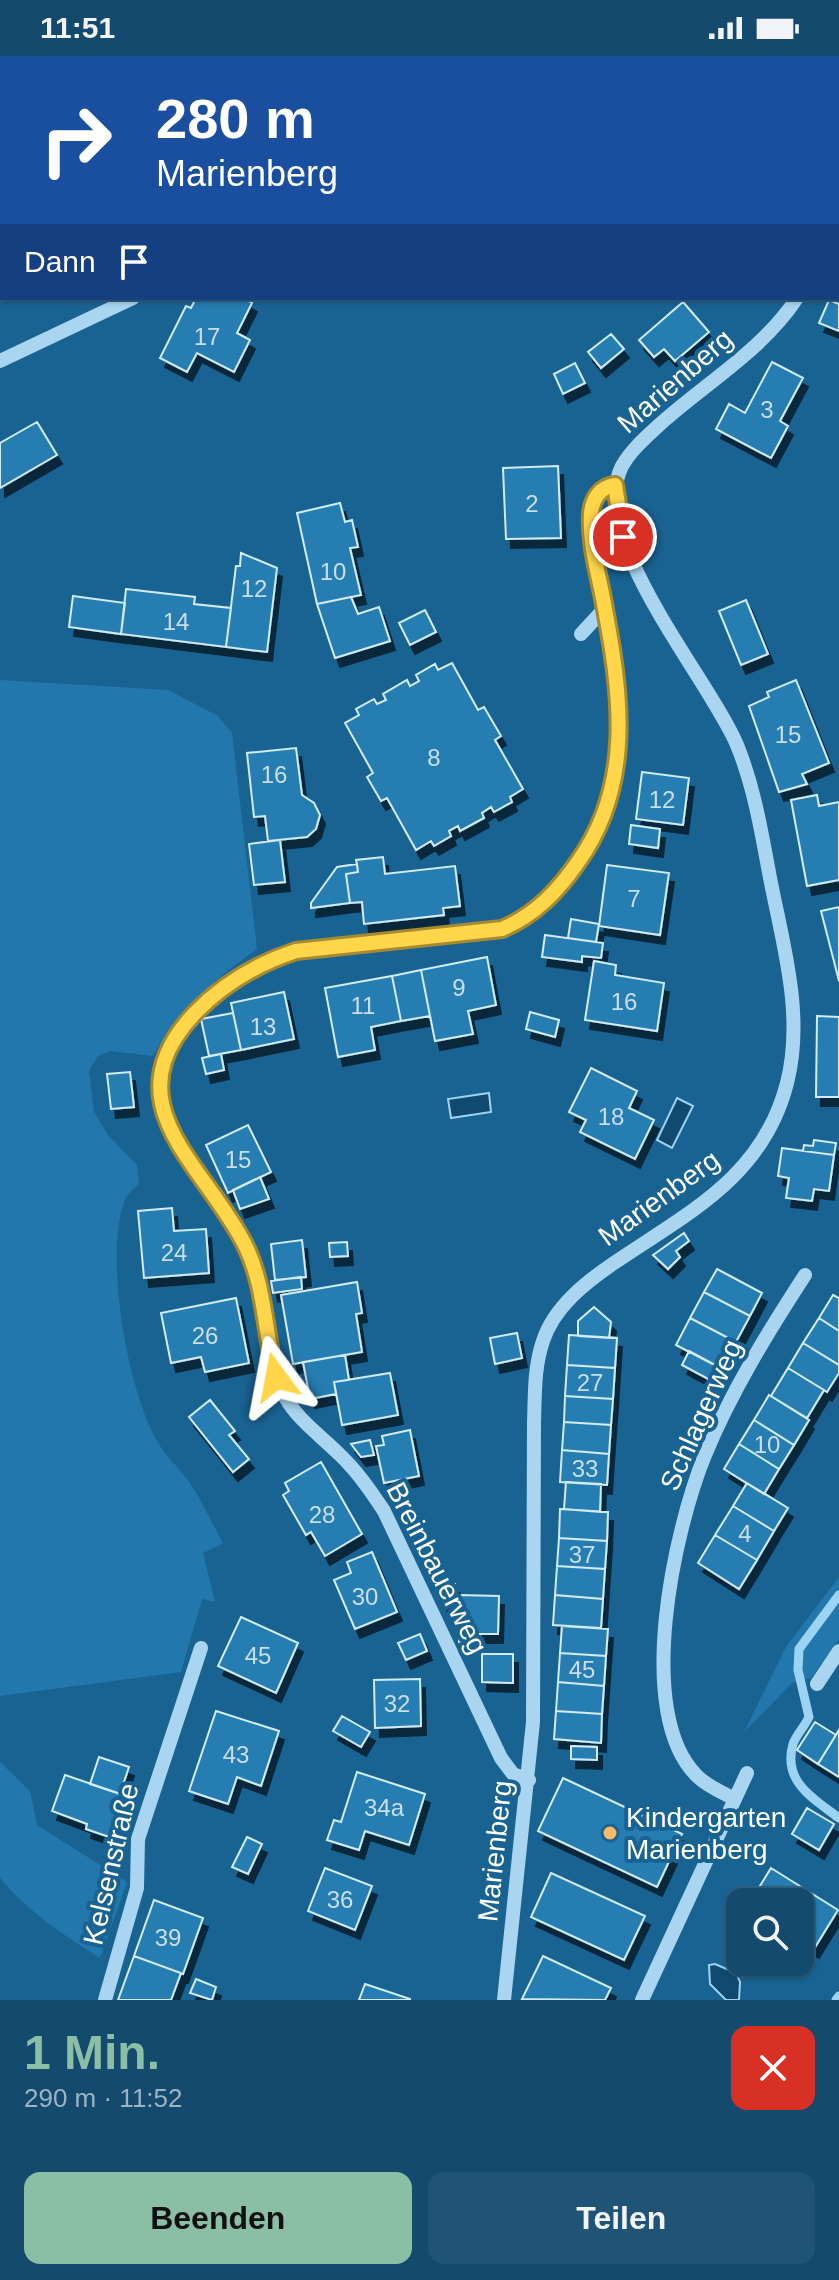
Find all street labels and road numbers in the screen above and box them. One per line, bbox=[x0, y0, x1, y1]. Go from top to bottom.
street label: Marienberg bbox=[611, 323, 739, 439]
street label: Marienberg bbox=[593, 1144, 725, 1252]
street label: Schlagerweg bbox=[654, 1335, 748, 1495]
street label: Breinbauerweg bbox=[380, 1477, 494, 1659]
street label: Marienberg bbox=[472, 1779, 518, 1923]
street label: Kelsenstraße bbox=[77, 1780, 145, 1948]

